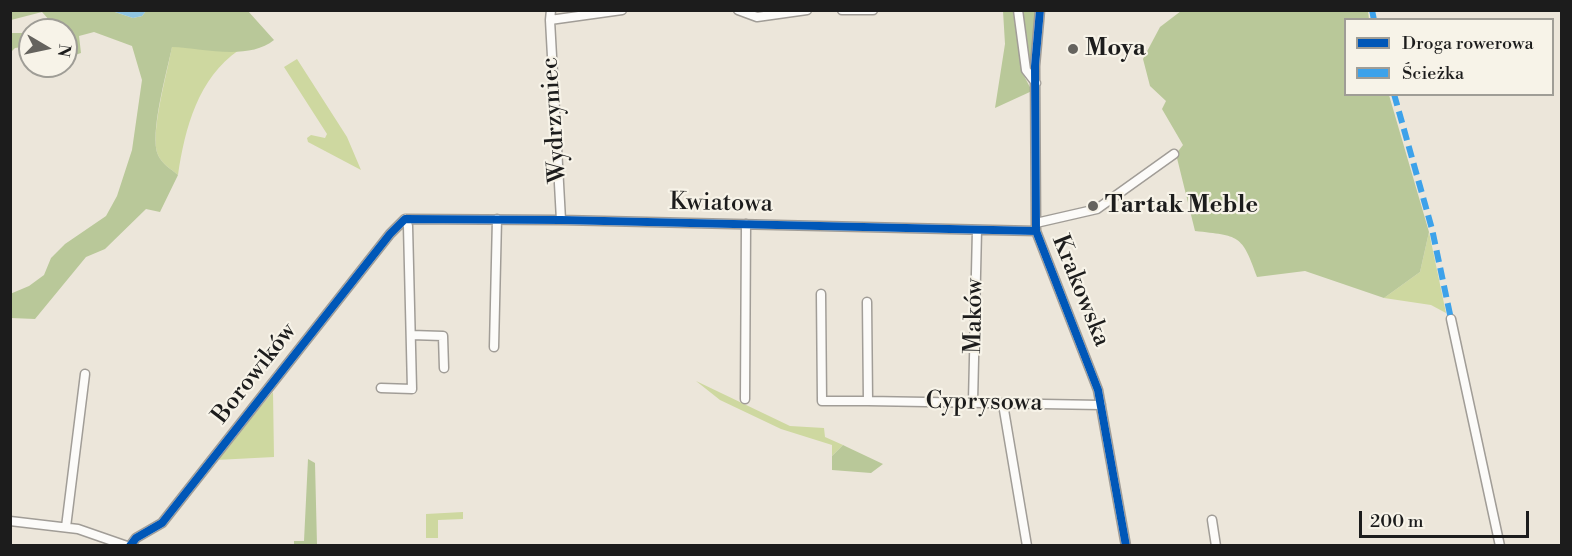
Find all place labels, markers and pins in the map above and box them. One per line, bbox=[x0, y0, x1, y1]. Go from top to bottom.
place label: Moya bbox=[1085, 35, 1146, 63]
marker: Moya bbox=[1066, 42, 1080, 56]
place label: Tartak Meble bbox=[1105, 192, 1258, 220]
marker: Tartak Meble bbox=[1086, 199, 1100, 213]

